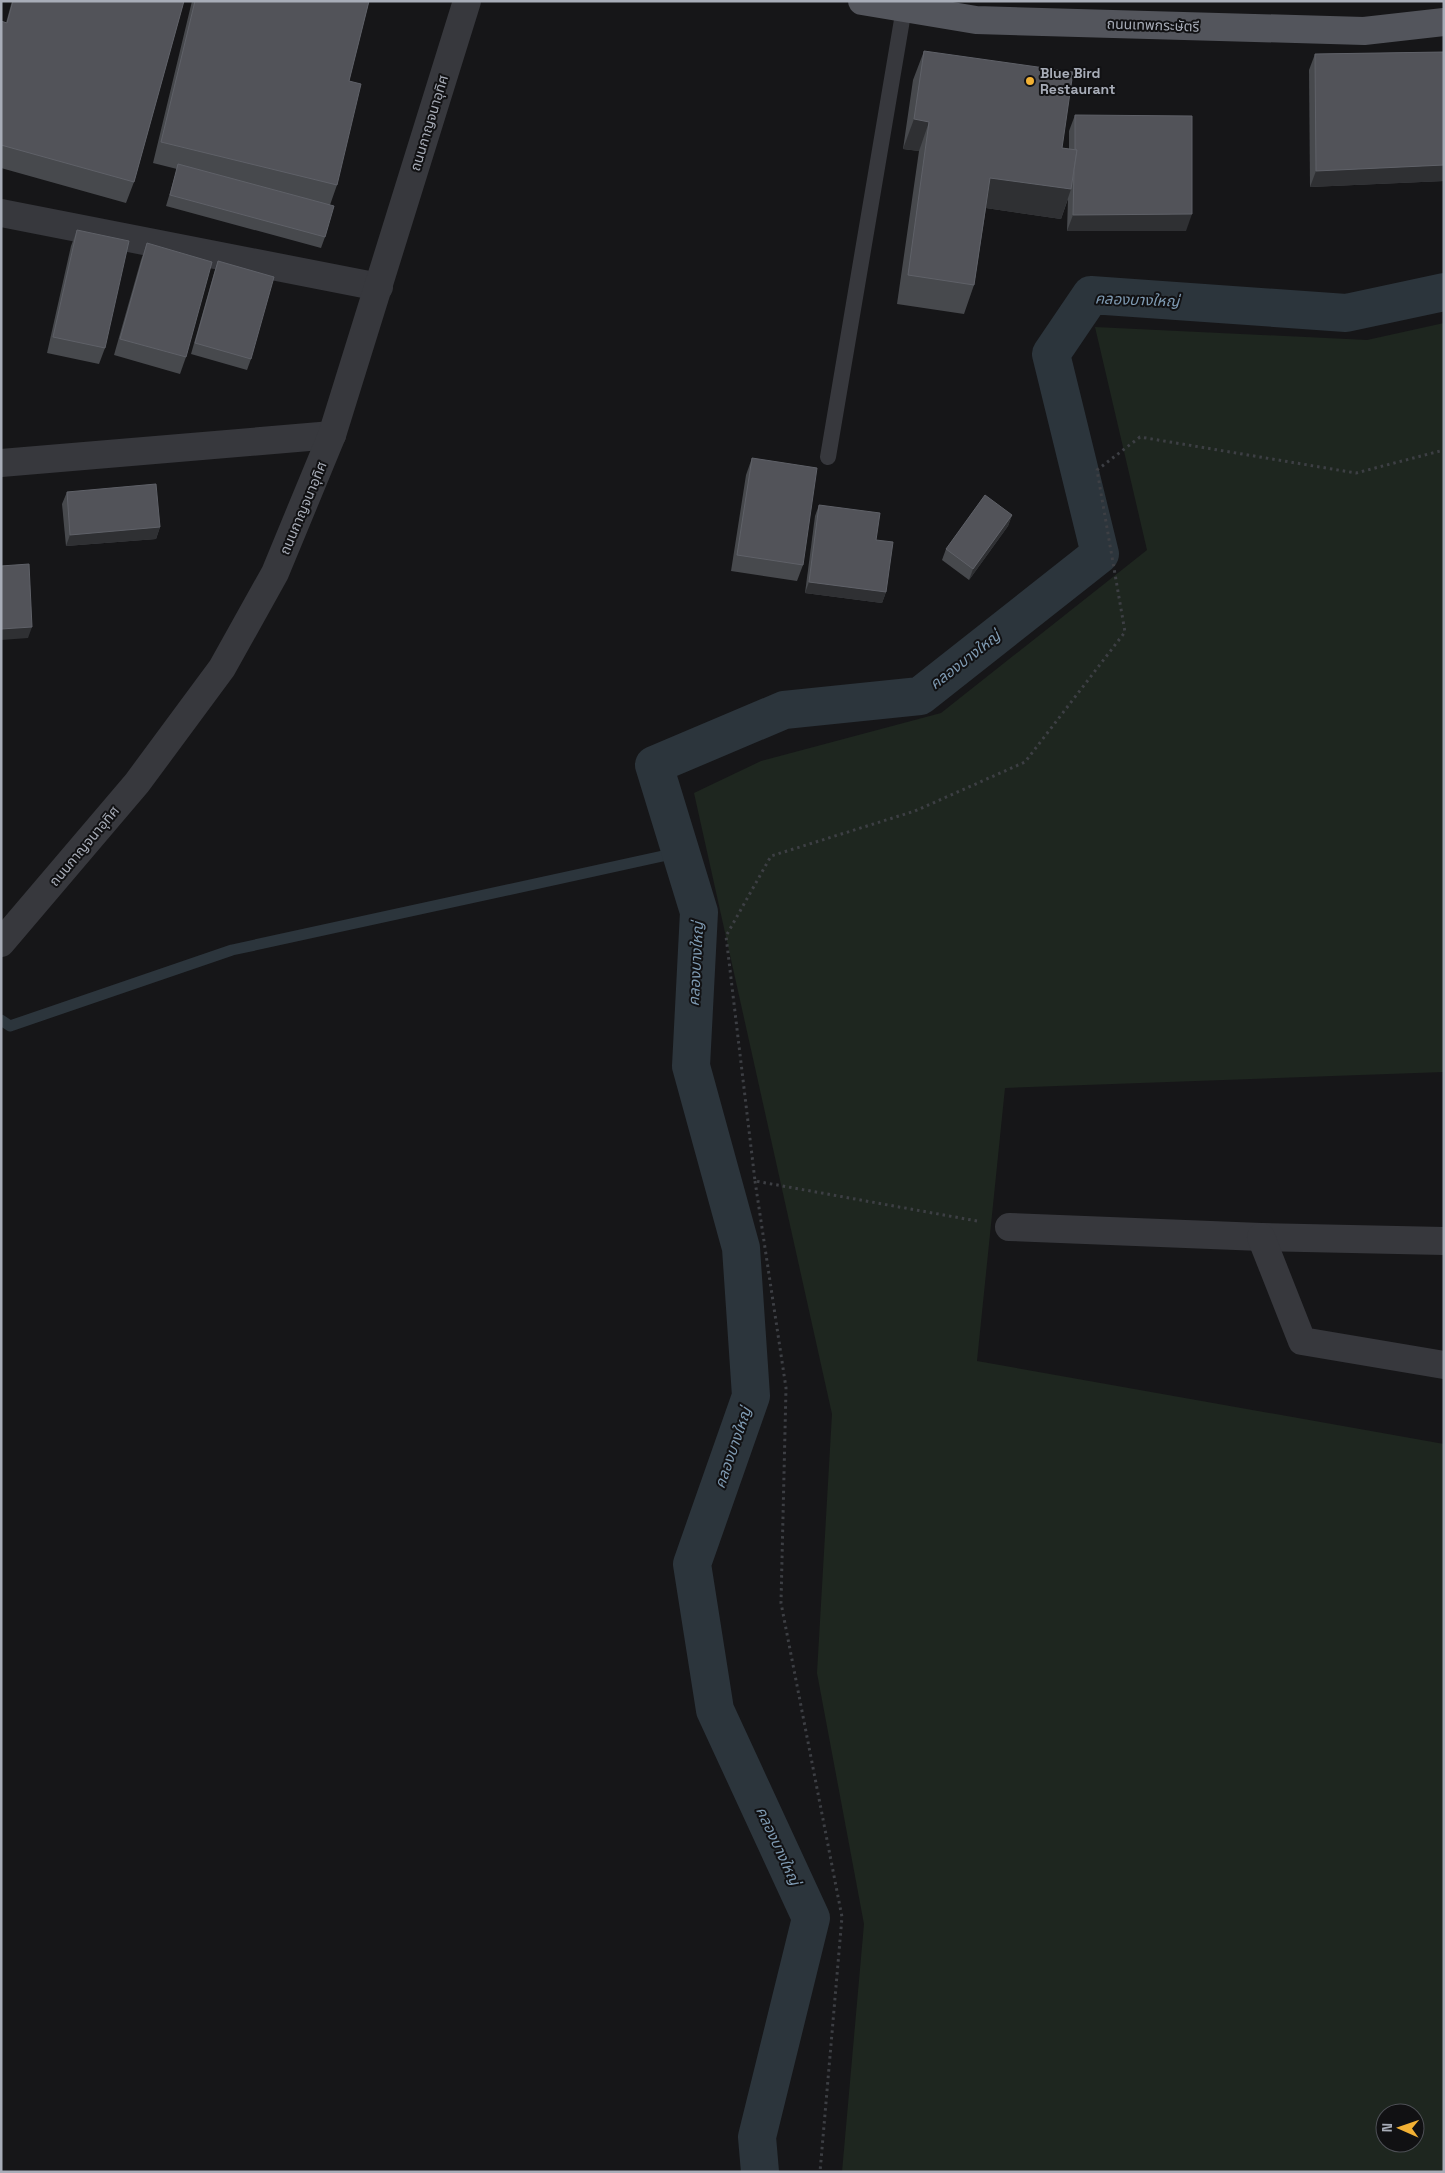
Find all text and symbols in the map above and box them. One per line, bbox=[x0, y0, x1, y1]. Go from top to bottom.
street label: ถนนเทพกระษัตรี bbox=[1106, 14, 1200, 36]
place label: Blue Bird Restaurant bbox=[1040, 64, 1115, 98]
street label: ถนนกาญจนาอุทิศ bbox=[406, 73, 452, 173]
marker: Blue Bird Restaurant bbox=[1024, 75, 1036, 87]
water label: คลองบางใหญ่ bbox=[1095, 289, 1182, 311]
street label: ถนนกาญจนาอุทิศ bbox=[275, 459, 331, 557]
water label: คลองบางใหญ่ bbox=[926, 625, 1005, 693]
street label: ถนนกาญจนาอุทิศ bbox=[45, 802, 123, 890]
water label: คลองบางใหญ่ bbox=[684, 919, 707, 1007]
water label: คลองบางใหญ่ bbox=[710, 1403, 756, 1491]
water label: คลองบางใหญ่ bbox=[752, 1804, 806, 1890]
north arrow bbox=[1375, 2103, 1425, 2153]
text: N bbox=[1378, 2123, 1396, 2133]

